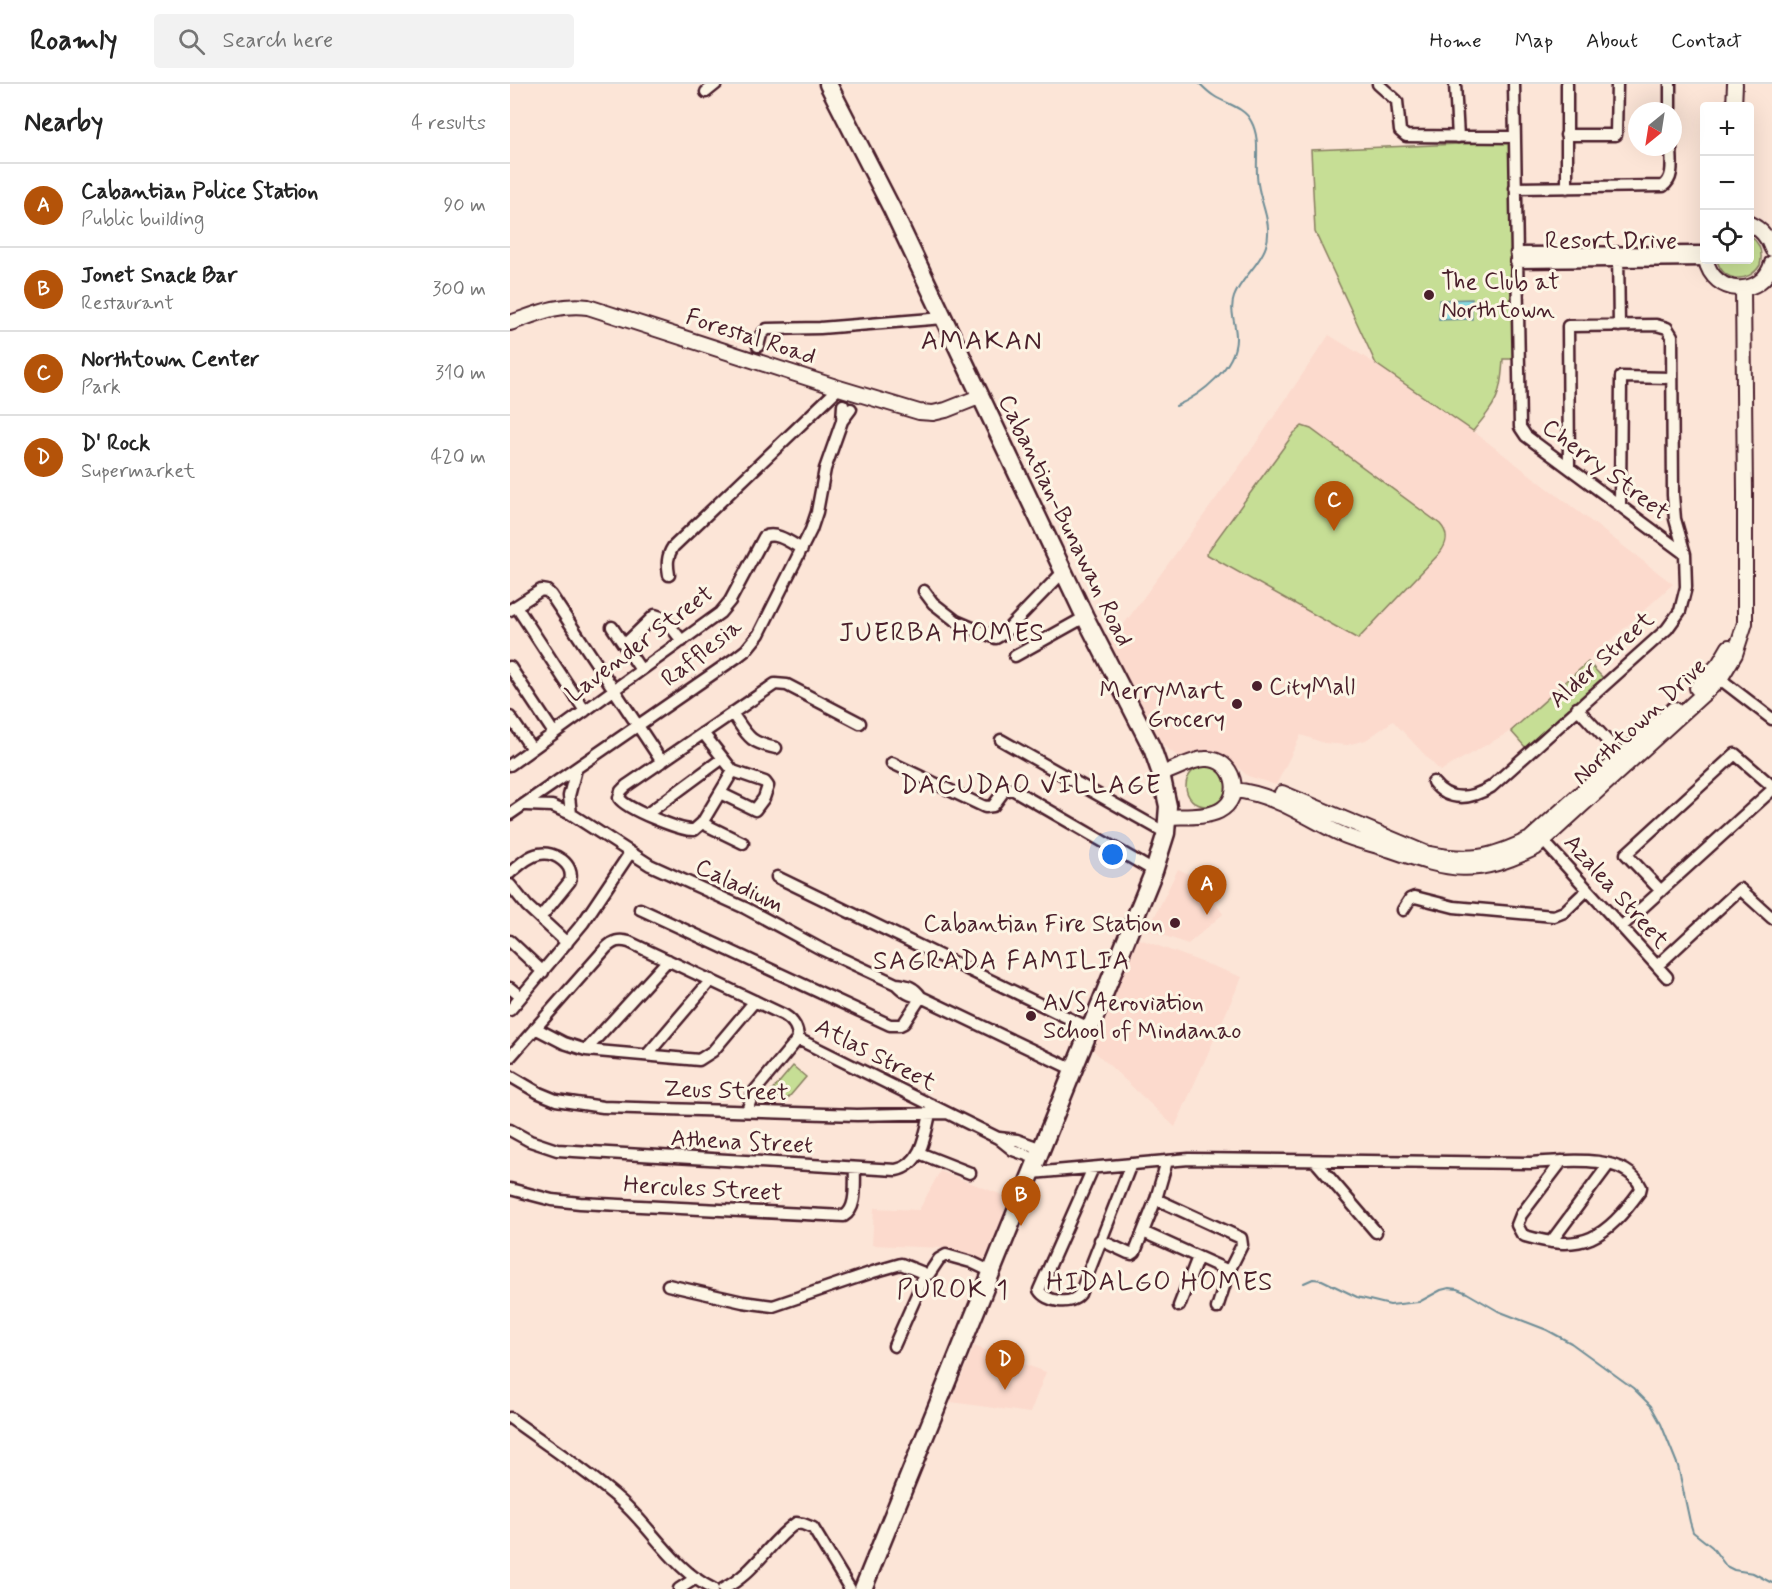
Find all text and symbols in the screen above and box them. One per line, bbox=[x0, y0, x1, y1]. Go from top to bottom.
search box bbox=[154, 14, 574, 68]
text: Roamly bbox=[30, 23, 118, 60]
icon: search bbox=[175, 25, 208, 58]
text: Search here bbox=[223, 27, 333, 55]
text: Home bbox=[1430, 27, 1482, 55]
text: Map bbox=[1515, 27, 1553, 55]
text: About bbox=[1586, 27, 1638, 55]
text: Contact bbox=[1671, 27, 1742, 55]
north arrow bbox=[1628, 102, 1682, 156]
map controls bbox=[1700, 102, 1754, 264]
button: + bbox=[1700, 102, 1754, 156]
text: Nearby bbox=[24, 106, 103, 140]
text: 4 results bbox=[411, 110, 486, 137]
button: − bbox=[1700, 156, 1754, 210]
text: Cabantian Police Station bbox=[81, 178, 318, 206]
text: A bbox=[37, 192, 50, 219]
text: 90 m bbox=[443, 192, 486, 219]
text: Public building bbox=[81, 206, 204, 233]
button: locate bbox=[1700, 210, 1754, 264]
street label: Resort Drive bbox=[1545, 226, 1677, 257]
text: Jonet Snack Bar bbox=[81, 262, 237, 290]
place label: The Club at Northtown bbox=[1441, 267, 1559, 326]
text: B bbox=[37, 276, 50, 303]
text: 300 m bbox=[432, 276, 486, 303]
marker: The Club at Northtown bbox=[1422, 288, 1436, 302]
text: Restaurant bbox=[81, 290, 174, 317]
street label: Forestal Road bbox=[682, 302, 819, 373]
district label: AMAKAN bbox=[921, 324, 1043, 359]
text: Northtown Center bbox=[81, 346, 259, 374]
text: C bbox=[36, 360, 51, 387]
text: 310 m bbox=[435, 360, 486, 387]
text: Park bbox=[81, 374, 121, 401]
street label: Cabantian-Bunawan Road bbox=[990, 390, 1139, 652]
street label: Cherry Street bbox=[1535, 412, 1675, 528]
text: D' Rock bbox=[81, 430, 150, 458]
text: D bbox=[37, 444, 50, 471]
text: 420 m bbox=[430, 444, 486, 471]
text: Supermarket bbox=[81, 458, 195, 485]
pin: C bbox=[1314, 482, 1354, 531]
street label: Lavender Street bbox=[560, 579, 720, 710]
street label: Alder Street bbox=[1543, 605, 1661, 715]
street label: Rafflesia bbox=[655, 612, 749, 694]
district label: JUERBA HOMES bbox=[839, 617, 1045, 651]
street label: Northtown Drive bbox=[1566, 652, 1714, 792]
place label: CityMall bbox=[1269, 672, 1355, 703]
place label: MerryMart Grocery bbox=[1100, 676, 1225, 735]
marker: CityMall bbox=[1250, 679, 1264, 693]
marker: MerryMart Grocery bbox=[1230, 697, 1244, 711]
district label: DACUDAO VILLAGE bbox=[900, 769, 1162, 803]
street label: Azalea Street bbox=[1556, 828, 1676, 956]
your location bbox=[1098, 840, 1127, 869]
street label: Caladium bbox=[690, 852, 789, 921]
pin: A bbox=[1188, 866, 1226, 915]
place label: Cabantian Fire Station bbox=[923, 909, 1163, 940]
marker: Cabantian Fire Station bbox=[1168, 916, 1182, 930]
district label: SAGRADA FAMILIA bbox=[873, 945, 1131, 979]
place label: AVS Aeroviation School of Mindanao bbox=[1043, 988, 1242, 1047]
marker: AVS Aeroviation School of Mindanao bbox=[1024, 1009, 1038, 1023]
street label: Atlas Street bbox=[809, 1012, 941, 1099]
street label: Zeus Street bbox=[663, 1074, 789, 1109]
street label: Athena Street bbox=[670, 1123, 814, 1162]
street label: Hercules Street bbox=[623, 1170, 783, 1209]
pin: B bbox=[1002, 1176, 1040, 1226]
district label: HIDALGO HOMES bbox=[1046, 1266, 1274, 1300]
district label: PUROK 1 bbox=[897, 1274, 1009, 1308]
pin: D bbox=[986, 1340, 1024, 1390]

